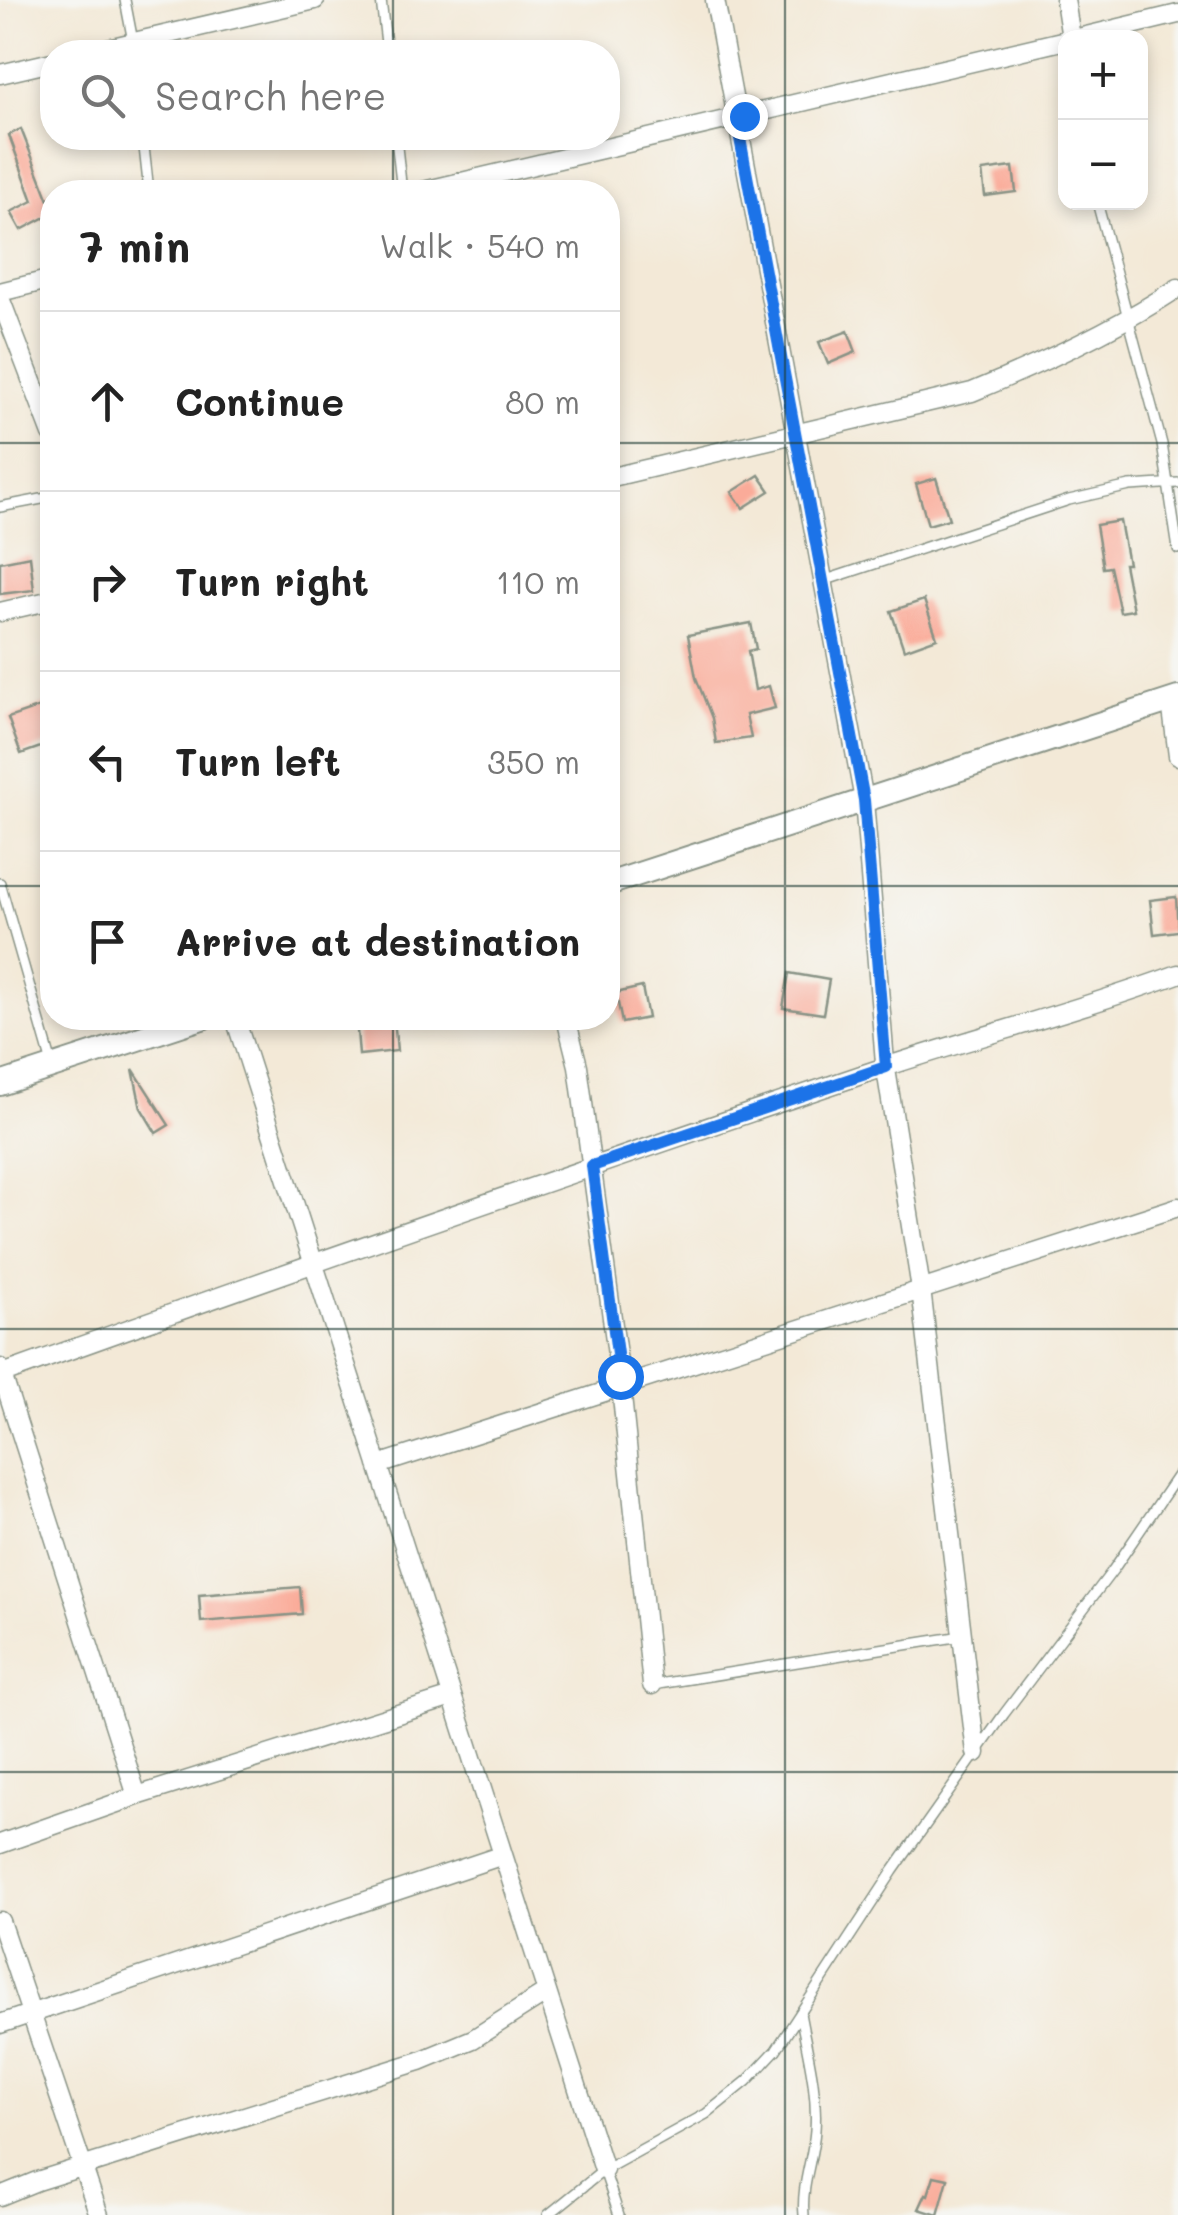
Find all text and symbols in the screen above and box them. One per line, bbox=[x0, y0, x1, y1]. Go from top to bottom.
map controls bbox=[1058, 30, 1148, 210]
button: + bbox=[1058, 30, 1148, 120]
search box bbox=[40, 40, 620, 150]
icon: search bbox=[75, 68, 130, 123]
text: Search here bbox=[155, 70, 386, 120]
route end bbox=[722, 94, 768, 140]
button: − bbox=[1058, 120, 1148, 210]
text: 7 min bbox=[80, 218, 190, 273]
text: Walk · 540 m bbox=[380, 224, 580, 266]
icon: ahead bbox=[80, 374, 135, 429]
text: Continue bbox=[175, 376, 344, 426]
text: 80 m bbox=[505, 380, 580, 422]
icon: right bbox=[80, 554, 135, 609]
text: Turn right bbox=[175, 556, 369, 606]
text: 110 m bbox=[496, 560, 580, 602]
icon: left bbox=[80, 734, 135, 789]
text: Turn left bbox=[175, 736, 341, 786]
text: 350 m bbox=[487, 740, 580, 782]
icon: arrive bbox=[80, 914, 135, 969]
text: Arrive at destination bbox=[175, 916, 580, 966]
route start bbox=[598, 1354, 644, 1400]

